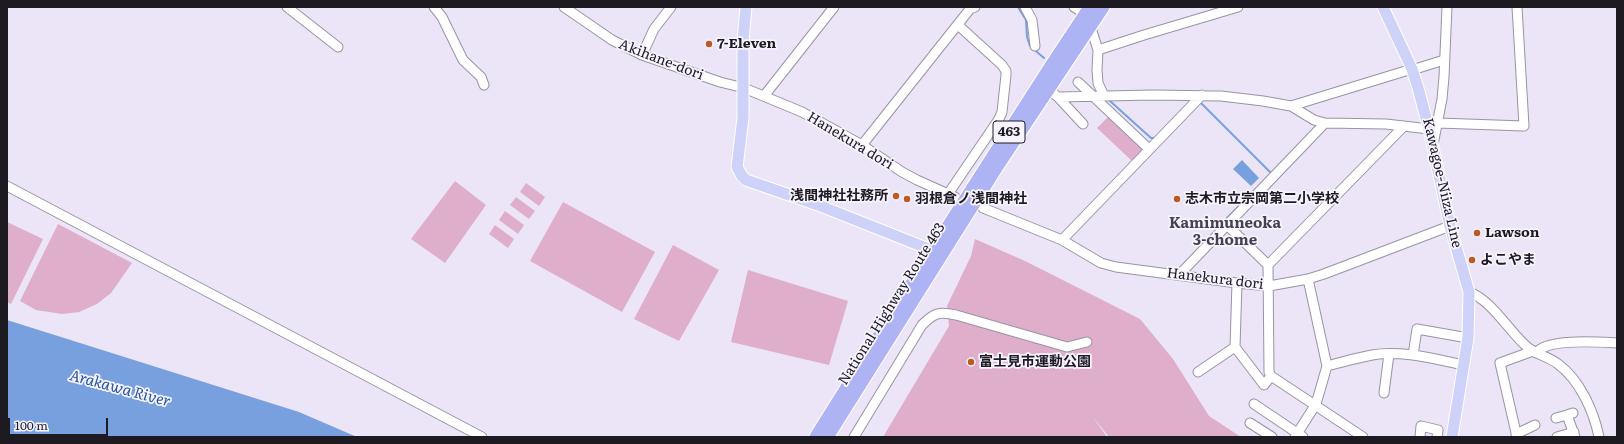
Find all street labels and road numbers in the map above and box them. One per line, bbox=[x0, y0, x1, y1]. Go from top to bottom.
street label: Akihane-dori bbox=[616, 36, 706, 84]
street label: Hanekura dori bbox=[804, 109, 896, 173]
street label: Kawagoe-Niiza Line bbox=[1419, 117, 1465, 249]
road number: 463 bbox=[993, 121, 1025, 143]
street label: National Highway Route 463 bbox=[835, 220, 949, 388]
street label: Hanekura dori bbox=[1166, 265, 1264, 293]

